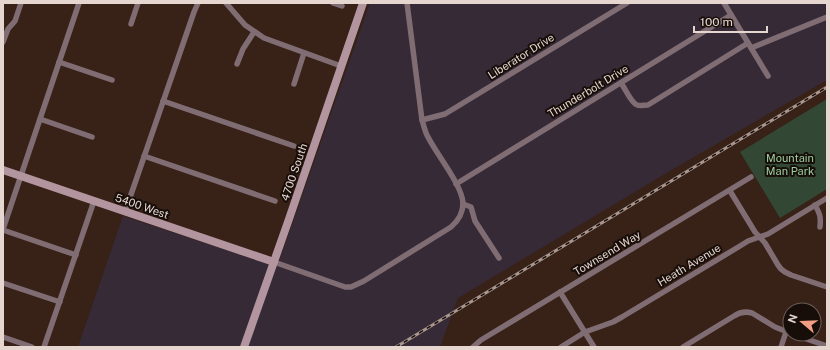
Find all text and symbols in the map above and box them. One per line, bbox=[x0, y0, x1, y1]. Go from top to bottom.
scale bar bbox=[694, 8, 767, 34]
text: 100 m bbox=[700, 15, 733, 29]
street label: Liberator Drive bbox=[486, 31, 556, 81]
street label: Thunderbolt Drive bbox=[546, 62, 630, 120]
street label: 4700 South bbox=[279, 142, 309, 202]
park label: Mountain Man Park bbox=[766, 152, 814, 177]
street label: 5400 West bbox=[114, 191, 170, 221]
street label: Townsend Way bbox=[571, 228, 643, 278]
street label: Heath Avenue bbox=[655, 241, 723, 289]
north arrow bbox=[782, 302, 822, 342]
text: N bbox=[785, 313, 800, 325]

